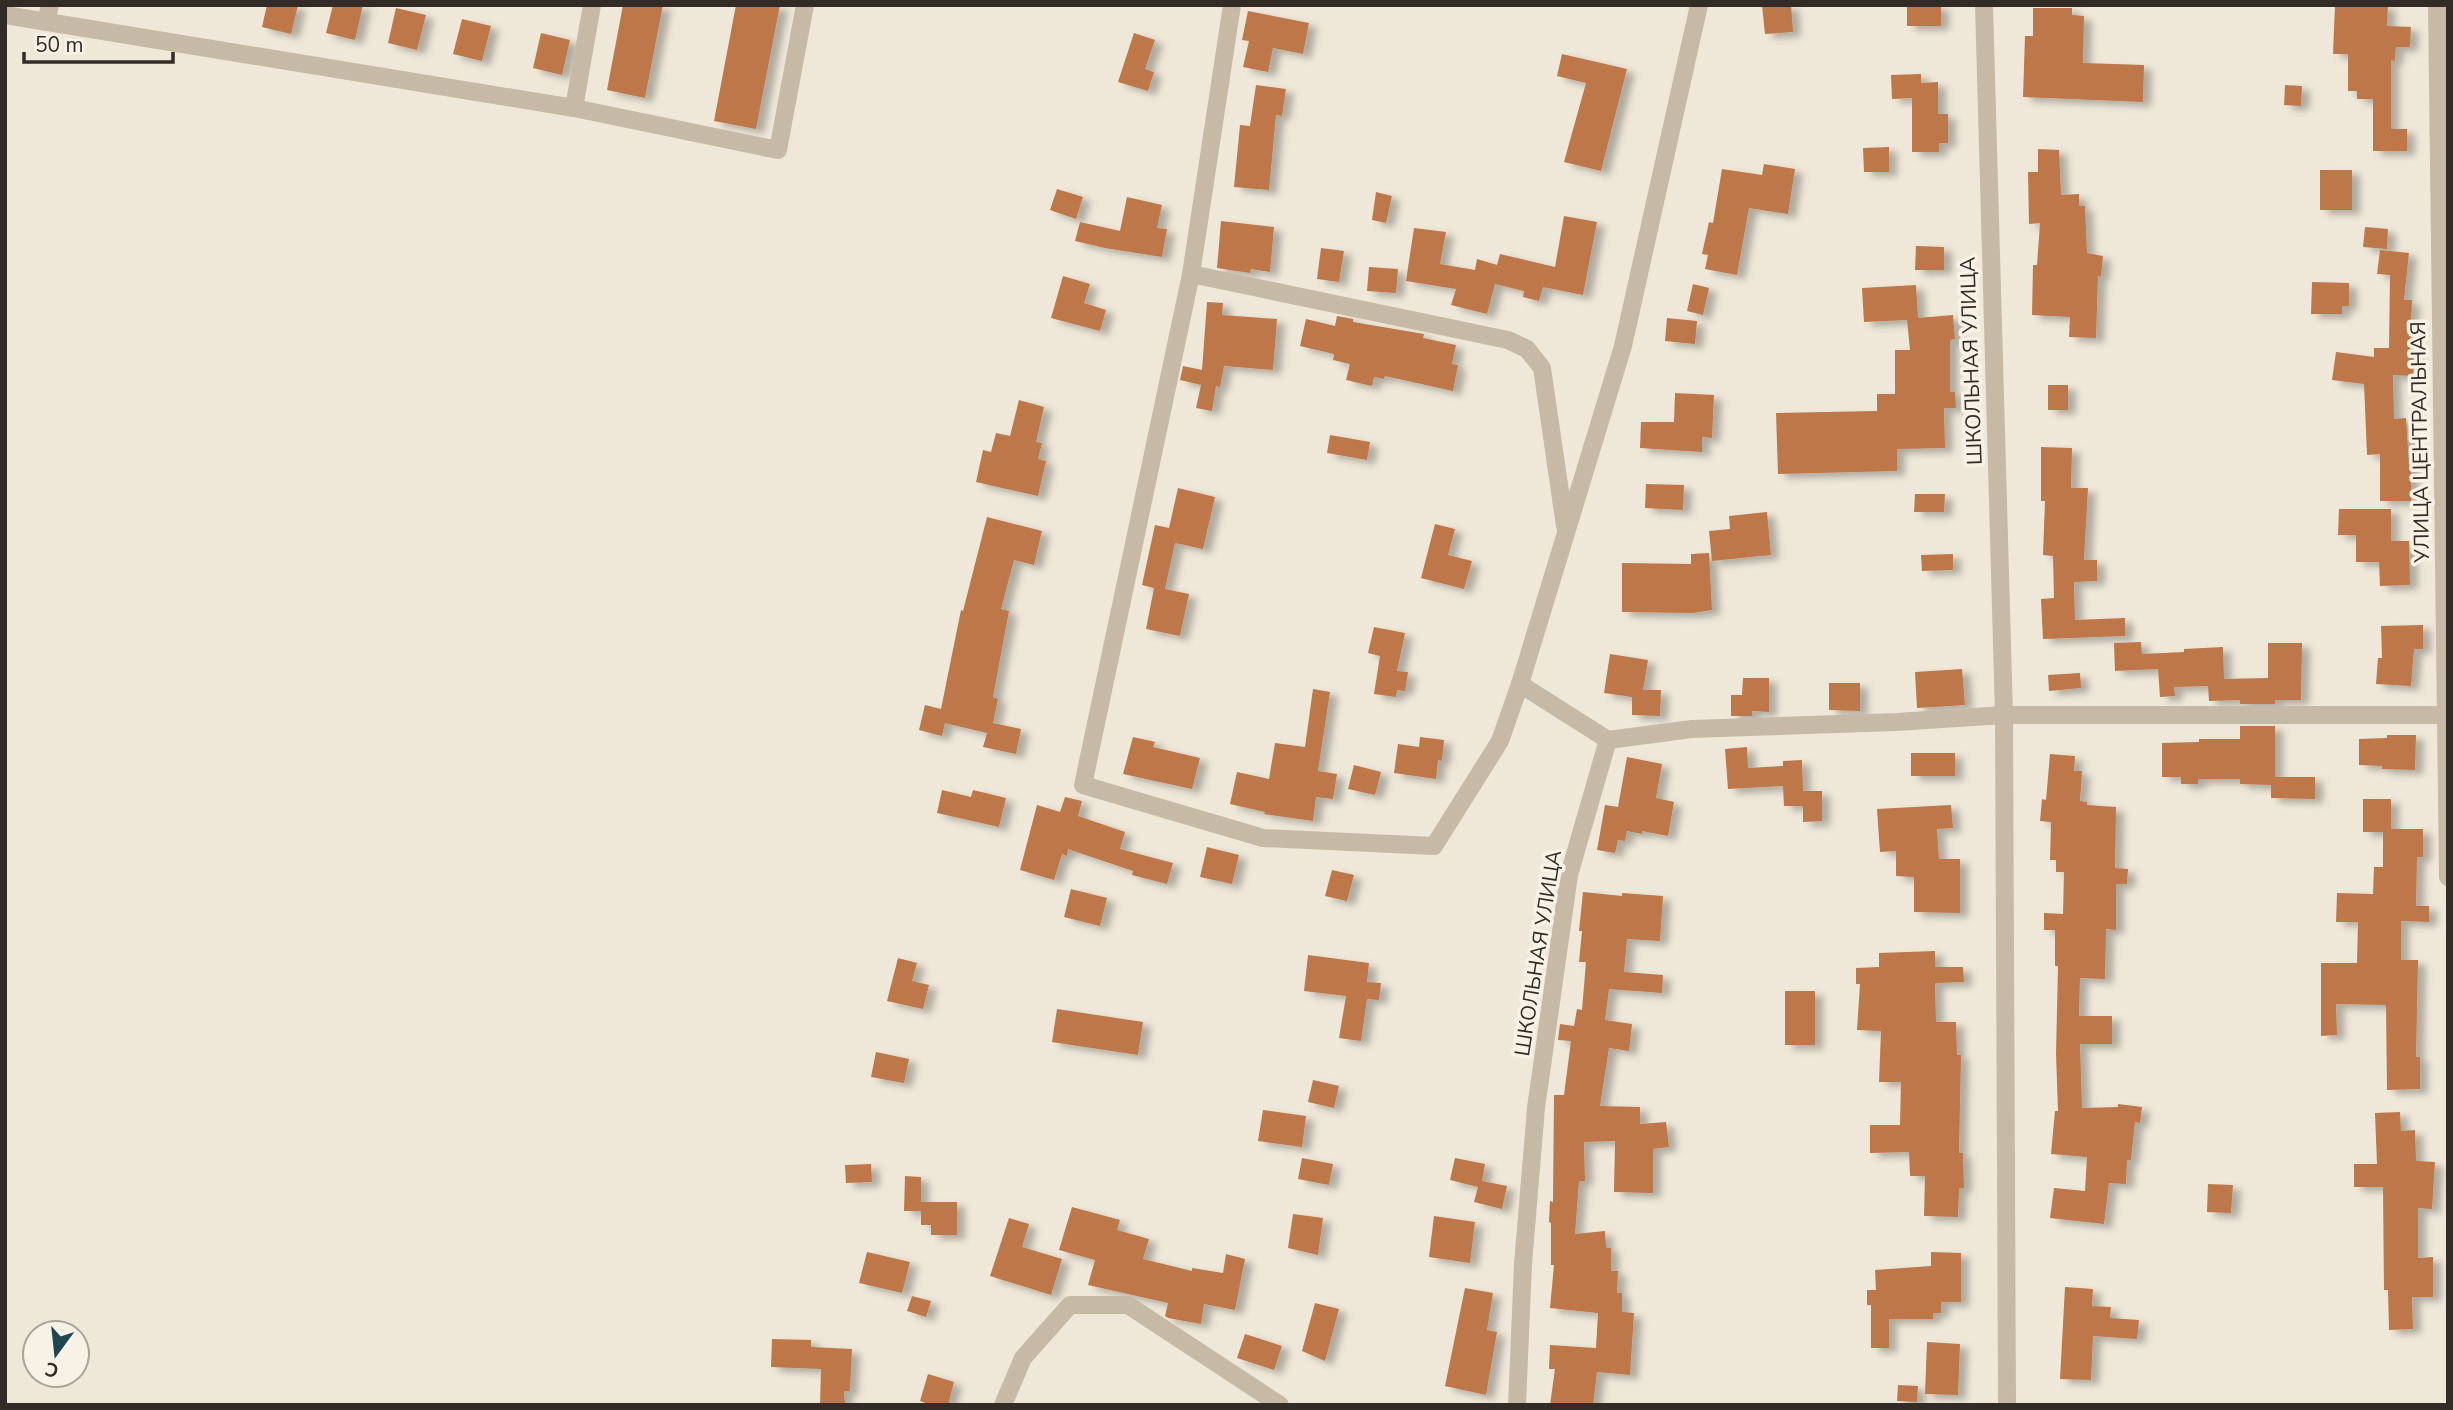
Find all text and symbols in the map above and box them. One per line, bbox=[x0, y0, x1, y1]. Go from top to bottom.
scale bar bbox=[24, 21, 173, 65]
text: 50 m bbox=[35, 31, 84, 59]
street label: ШКОЛЬНАЯ УЛИЦА bbox=[1953, 256, 1989, 466]
street label: УЛИЦА ЦЕНТРАЛЬНАЯ bbox=[2404, 321, 2436, 564]
street label: ШКОЛЬНАЯ УЛИЦА bbox=[1508, 848, 1568, 1058]
north arrow bbox=[21, 1319, 91, 1389]
text: С bbox=[42, 1355, 61, 1384]

